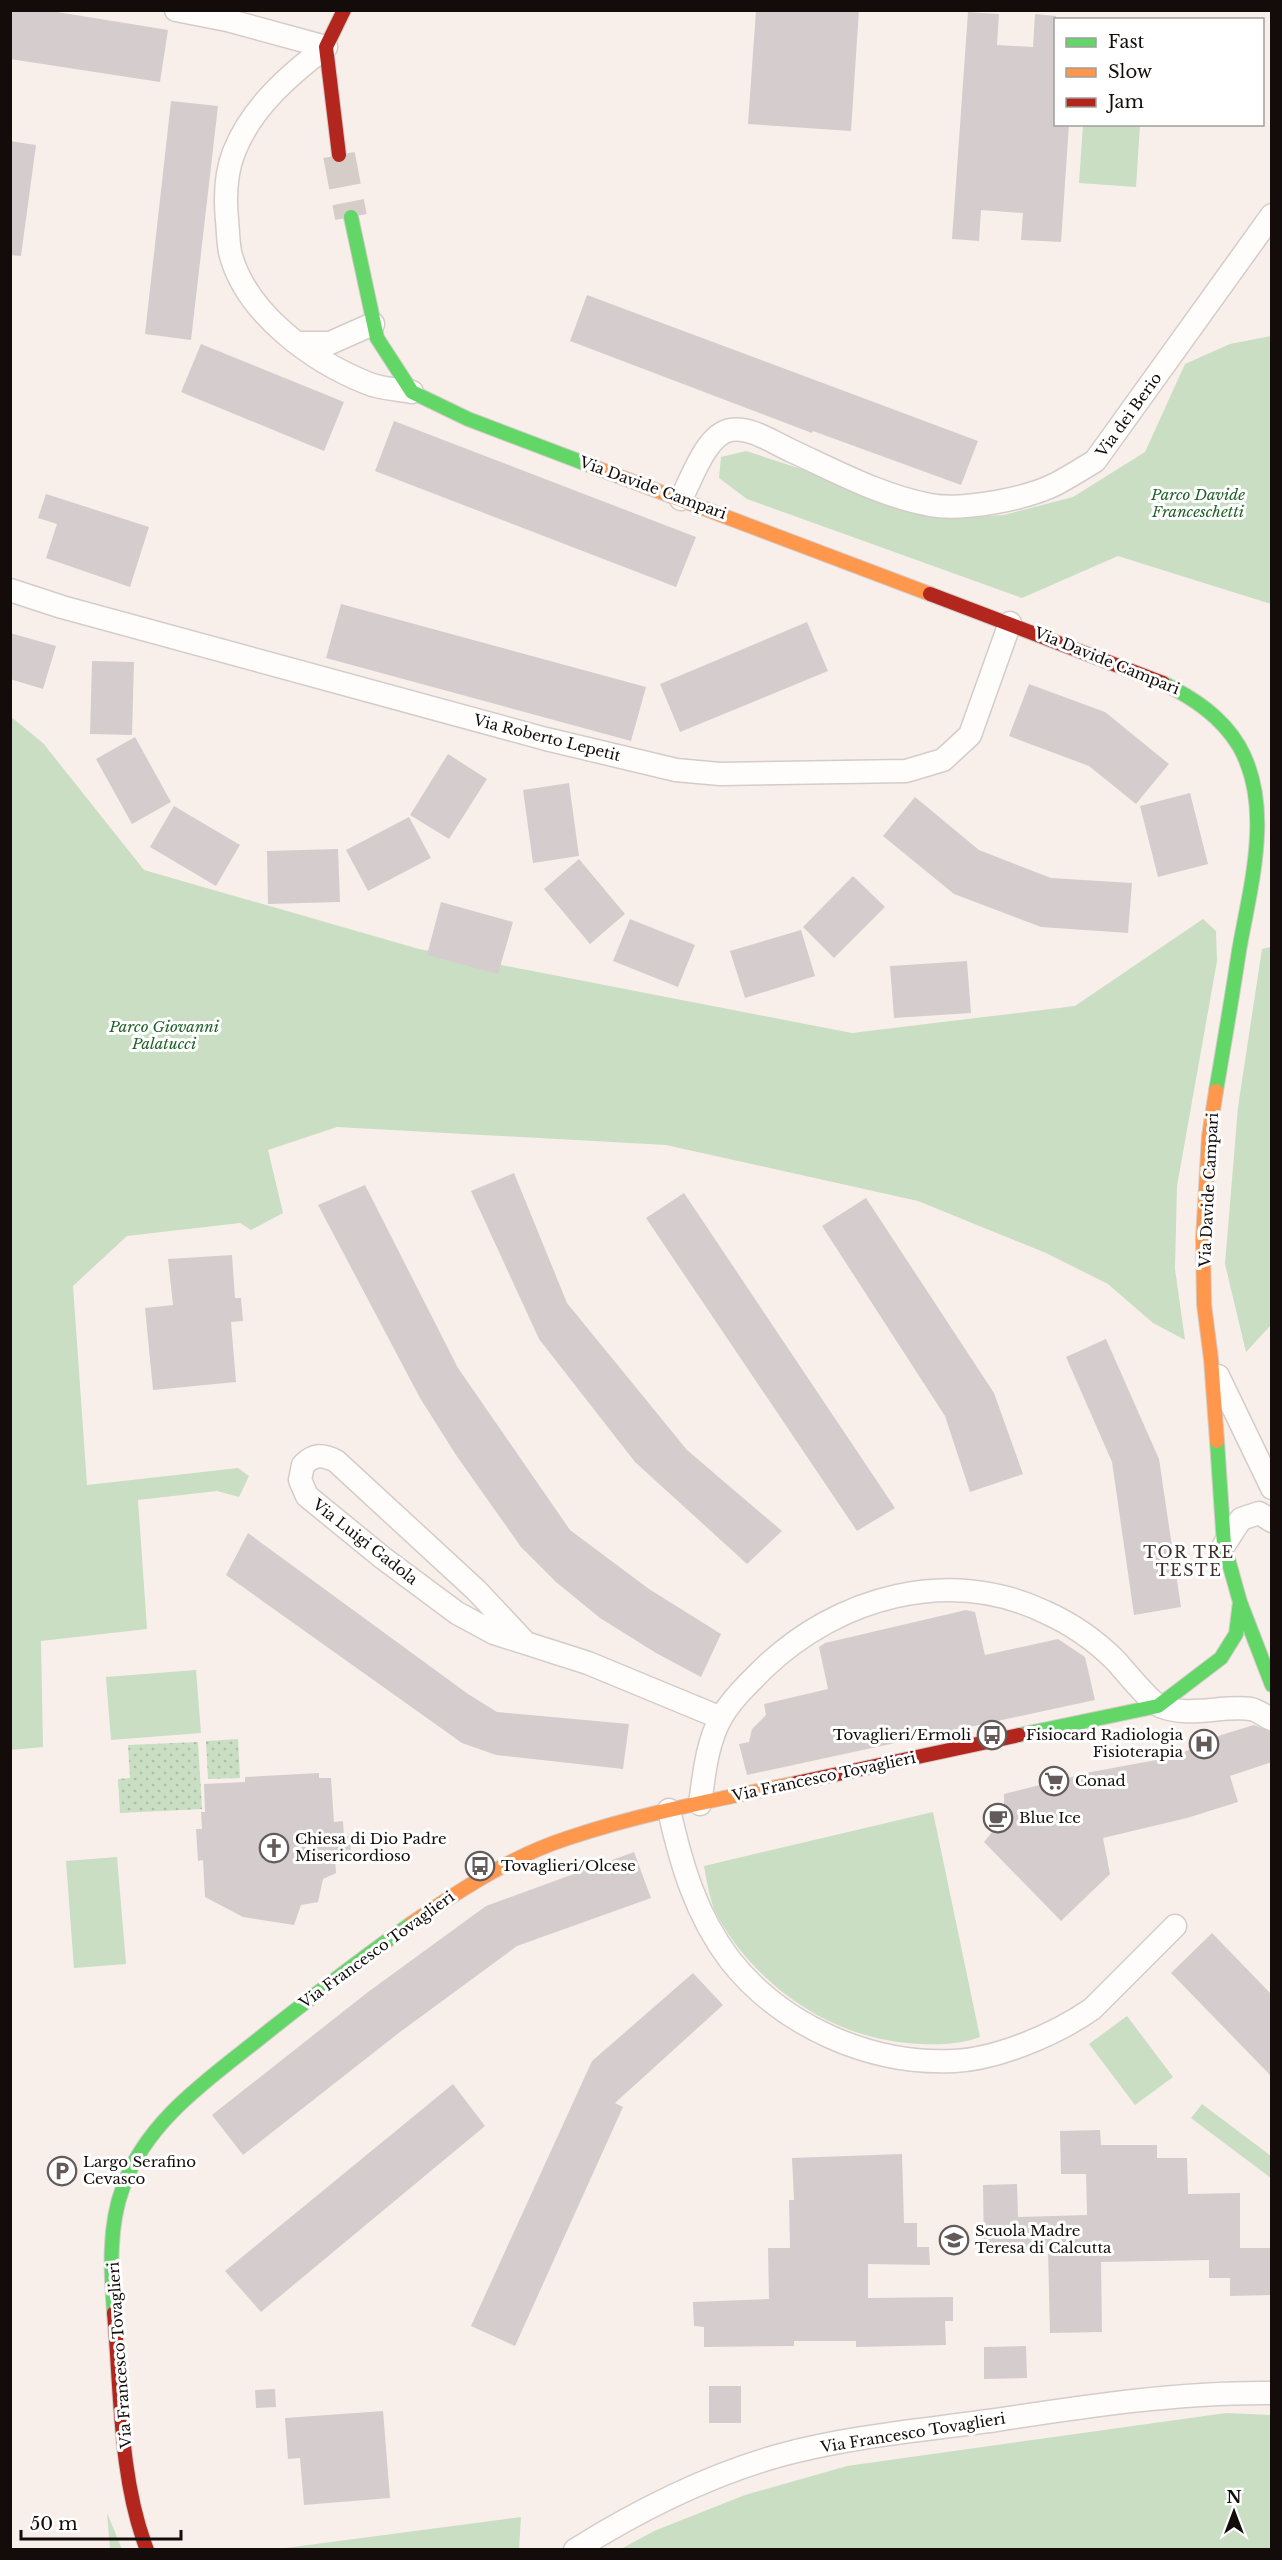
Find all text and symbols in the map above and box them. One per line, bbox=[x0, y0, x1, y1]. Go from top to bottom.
legend bbox=[1054, 18, 1264, 126]
text: Fast bbox=[1108, 31, 1145, 53]
text: Slow bbox=[1108, 61, 1153, 83]
text: Jam bbox=[1106, 91, 1144, 113]
street label: Via dei Berio bbox=[1091, 369, 1166, 461]
street label: Via Davide Campari bbox=[576, 452, 729, 523]
park label: Parco Davide Franceschetti bbox=[1150, 485, 1245, 521]
street label: Via Davide Campari bbox=[1031, 622, 1183, 698]
street label: Via Roberto Lepetit bbox=[471, 710, 623, 765]
park label: Parco Giovanni Palatucci bbox=[108, 1017, 220, 1053]
street label: Via Davide Campari bbox=[1195, 1112, 1222, 1269]
street label: Via Luigi Gadola bbox=[308, 1494, 422, 1589]
district label: TOR TRE TESTE bbox=[1143, 1542, 1235, 1580]
bus stop icon: Tovaglieri/Ermoli bbox=[976, 1719, 1008, 1751]
place label: Tovaglieri/Ermoli bbox=[833, 1725, 971, 1744]
place label: Fisiocard Radiologia Fisioterapia bbox=[1026, 1725, 1184, 1761]
hospital icon: Fisiocard Radiologia Fisioterapia bbox=[1188, 1728, 1220, 1760]
street label: Via Francesco Tovaglieri bbox=[729, 1748, 917, 1805]
supermarket icon: Conad bbox=[1038, 1765, 1070, 1797]
place label: Conad bbox=[1075, 1771, 1126, 1790]
cafe icon: Blue Ice bbox=[982, 1802, 1014, 1834]
place label: Blue Ice bbox=[1019, 1808, 1081, 1827]
place label: Chiesa di Dio Padre Misericordioso bbox=[295, 1829, 447, 1865]
church icon: Chiesa di Dio Padre Misericordioso bbox=[258, 1832, 290, 1864]
bus stop icon: Tovaglieri/Olcese bbox=[464, 1850, 496, 1882]
place label: Tovaglieri/Olcese bbox=[501, 1856, 636, 1875]
street label: Via Francesco Tovaglieri bbox=[295, 1887, 458, 2013]
place label: Largo Serafino Cevasco bbox=[83, 2152, 196, 2188]
parking icon: Largo Serafino Cevasco bbox=[46, 2155, 78, 2187]
place label: Scuola Madre Teresa di Calcutta bbox=[975, 2221, 1112, 2257]
school or university icon: Scuola Madre Teresa di Calcutta bbox=[938, 2224, 970, 2256]
street label: Via Francesco Tovaglieri bbox=[103, 2261, 136, 2450]
street label: Via Francesco Tovaglieri bbox=[818, 2408, 1007, 2457]
north arrow bbox=[1204, 2482, 1264, 2542]
text: N bbox=[1226, 2487, 1242, 2507]
scale bar bbox=[21, 2503, 182, 2541]
text: 50 m bbox=[30, 2513, 78, 2535]

